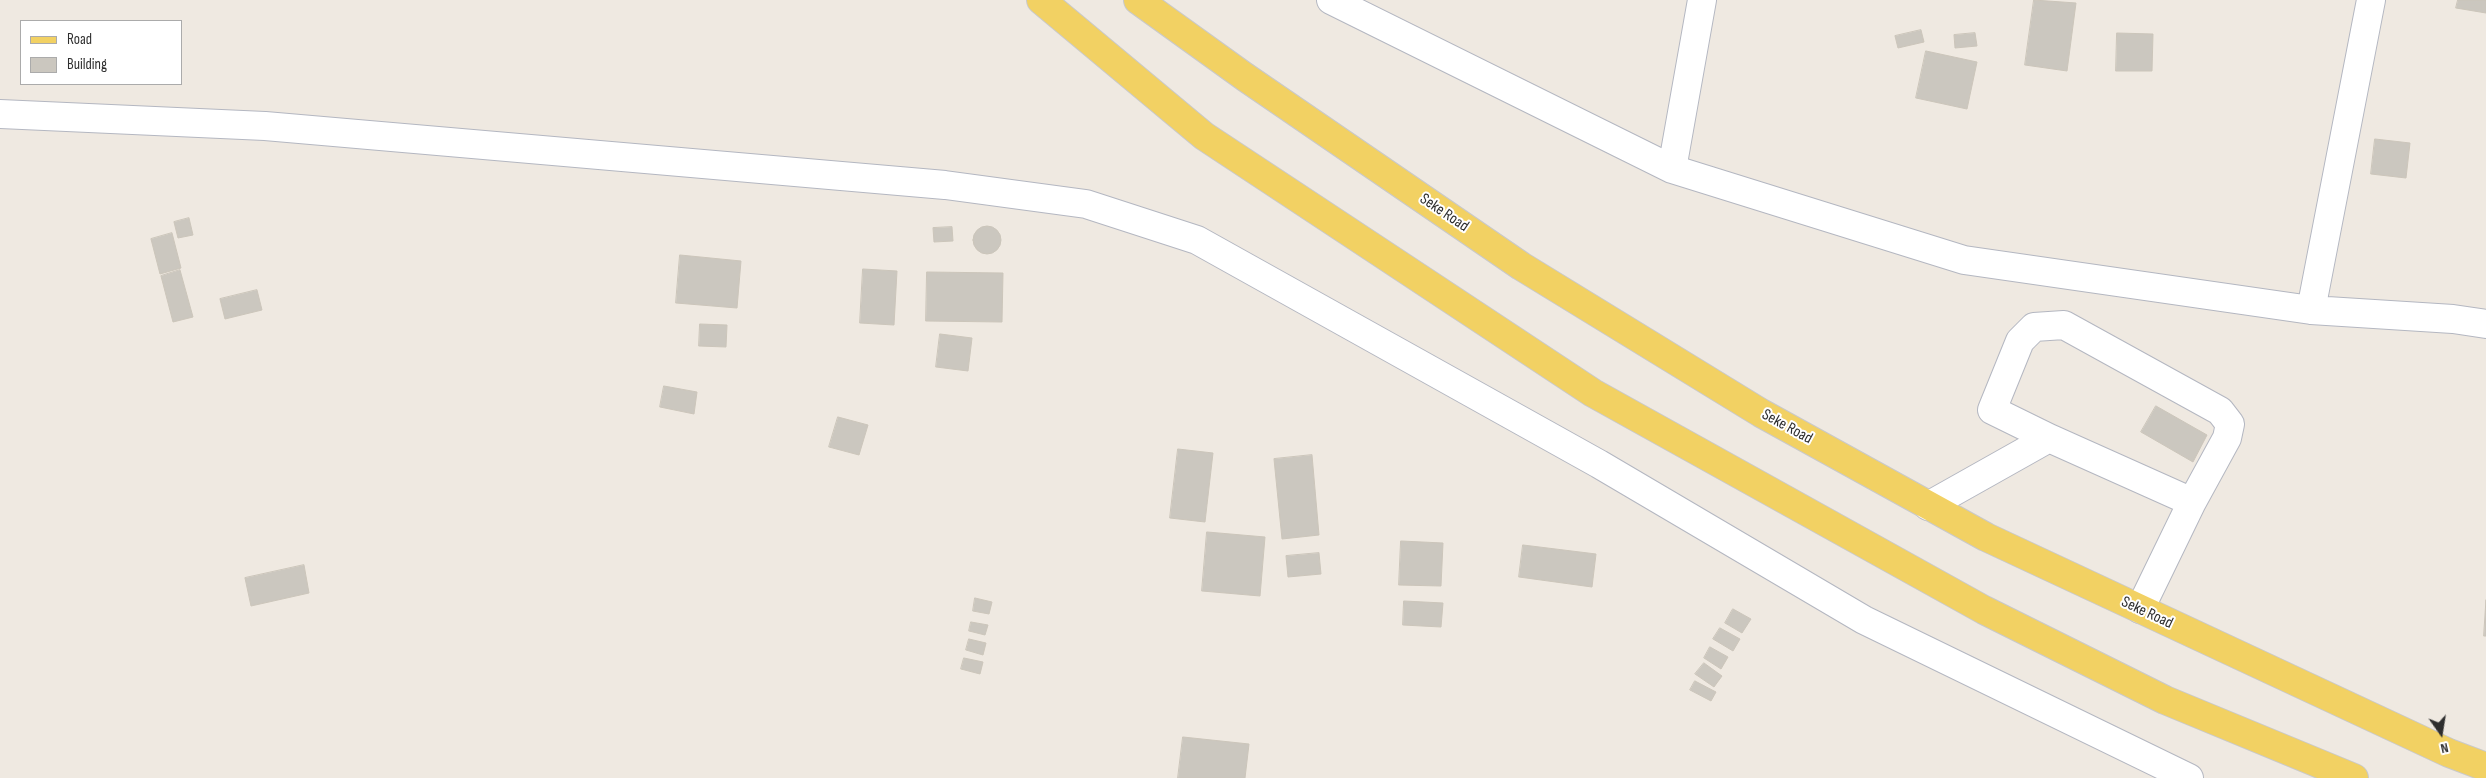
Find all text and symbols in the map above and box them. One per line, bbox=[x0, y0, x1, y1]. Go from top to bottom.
legend bbox=[20, 20, 182, 85]
text: Road bbox=[67, 30, 92, 49]
text: Building bbox=[67, 55, 107, 74]
street label: Seke Road bbox=[1416, 190, 1472, 236]
street label: Seke Road bbox=[1758, 405, 1816, 449]
street label: Seke Road bbox=[2118, 593, 2176, 633]
north arrow bbox=[2416, 708, 2466, 758]
text: N bbox=[2439, 739, 2450, 757]

